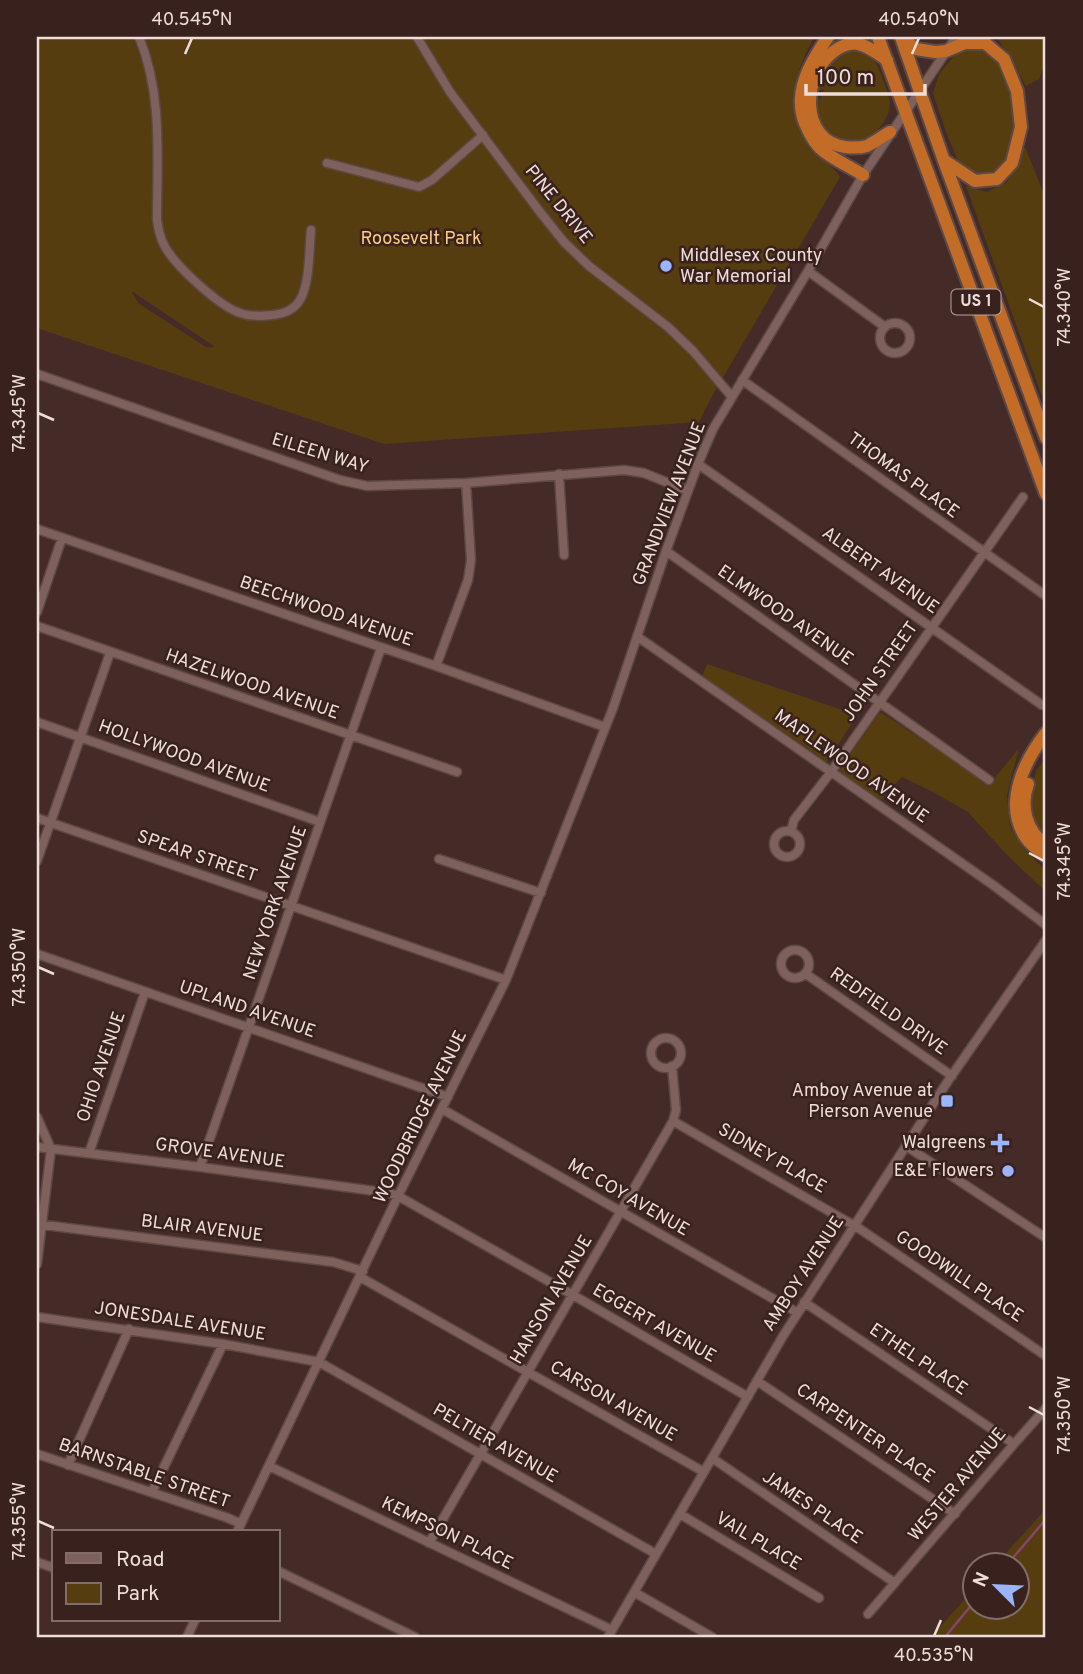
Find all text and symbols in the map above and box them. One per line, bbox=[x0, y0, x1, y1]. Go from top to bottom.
text: 40.545°N bbox=[152, 9, 232, 32]
text: 40.540°N bbox=[878, 9, 960, 32]
scale bar bbox=[806, 52, 926, 96]
text: 100 m bbox=[817, 65, 874, 92]
street label: PINE DRIVE bbox=[519, 161, 597, 249]
park label: Roosevelt Park bbox=[360, 228, 482, 251]
place label: Middlesex County War Memorial bbox=[680, 245, 822, 289]
marker: Middlesex County War Memorial bbox=[658, 258, 674, 274]
text: 74.340°W bbox=[1054, 268, 1077, 346]
road number: US 1 bbox=[951, 290, 1000, 314]
text: 74.345°W bbox=[9, 374, 32, 452]
street label: GRANDVIEW AVENUE bbox=[628, 419, 712, 589]
street label: EILEEN WAY bbox=[269, 428, 371, 480]
street label: THOMAS PLACE bbox=[843, 428, 963, 524]
street label: ALBERT AVENUE bbox=[817, 522, 943, 620]
street label: ELMWOOD AVENUE bbox=[713, 560, 857, 672]
street label: BEECHWOOD AVENUE bbox=[236, 571, 416, 653]
street label: JOHN STREET bbox=[838, 617, 924, 727]
street label: HAZELWOOD AVENUE bbox=[162, 644, 342, 726]
street label: MAPLEWOOD AVENUE bbox=[769, 705, 933, 829]
street label: HOLLYWOOD AVENUE bbox=[95, 715, 273, 799]
text: 74.345°W bbox=[1054, 822, 1077, 900]
street label: NEW YORK AVENUE bbox=[239, 823, 313, 983]
street label: SPEAR STREET bbox=[134, 826, 260, 888]
text: 74.350°W bbox=[9, 928, 32, 1006]
street label: REDFIELD DRIVE bbox=[825, 963, 951, 1061]
street label: UPLAND AVENUE bbox=[176, 976, 318, 1044]
street label: OHIO AVENUE bbox=[72, 1008, 132, 1126]
street label: WOODBRIDGE AVENUE bbox=[369, 1027, 473, 1207]
place label: Amboy Avenue at Pierson Avenue bbox=[792, 1080, 933, 1124]
marker: Amboy Avenue at Pierson Avenue bbox=[939, 1093, 955, 1109]
street label: SIDNEY PLACE bbox=[714, 1119, 830, 1199]
place label: Walgreens bbox=[902, 1132, 986, 1155]
street label: GROVE AVENUE bbox=[154, 1134, 286, 1174]
marker: Walgreens bbox=[992, 1135, 1008, 1151]
street label: MC COY AVENUE bbox=[563, 1154, 693, 1242]
place label: E&E Flowers bbox=[894, 1160, 994, 1183]
marker: E&E Flowers bbox=[1000, 1163, 1016, 1179]
street label: BLAIR AVENUE bbox=[140, 1210, 264, 1248]
street label: AMBOY AVENUE bbox=[758, 1212, 850, 1336]
street label: GOODWILL PLACE bbox=[891, 1226, 1027, 1328]
street label: HANSON AVENUE bbox=[506, 1231, 598, 1369]
street label: EGGERT AVENUE bbox=[588, 1279, 720, 1369]
street label: JONESDALE AVENUE bbox=[93, 1297, 267, 1347]
street label: ETHEL PLACE bbox=[864, 1319, 972, 1401]
street label: CARSON AVENUE bbox=[545, 1356, 681, 1448]
text: 74.350°W bbox=[1054, 1376, 1077, 1454]
street label: CARPENTER PLACE bbox=[791, 1379, 939, 1489]
street label: PELTIER AVENUE bbox=[428, 1399, 562, 1489]
street label: WESTER AVENUE bbox=[904, 1424, 1012, 1546]
street label: BARNSTABLE STREET bbox=[55, 1434, 233, 1514]
street label: JAMES PLACE bbox=[757, 1466, 867, 1550]
text: 74.355°W bbox=[9, 1482, 32, 1560]
street label: KEMPSON PLACE bbox=[377, 1492, 517, 1576]
street label: VAIL PLACE bbox=[711, 1507, 805, 1577]
legend bbox=[52, 1530, 280, 1622]
text: Road bbox=[116, 1547, 165, 1574]
north arrow bbox=[960, 1552, 1030, 1622]
text: N bbox=[969, 1569, 996, 1591]
text: Park bbox=[116, 1581, 159, 1608]
text: 40.535°N bbox=[894, 1645, 974, 1668]

